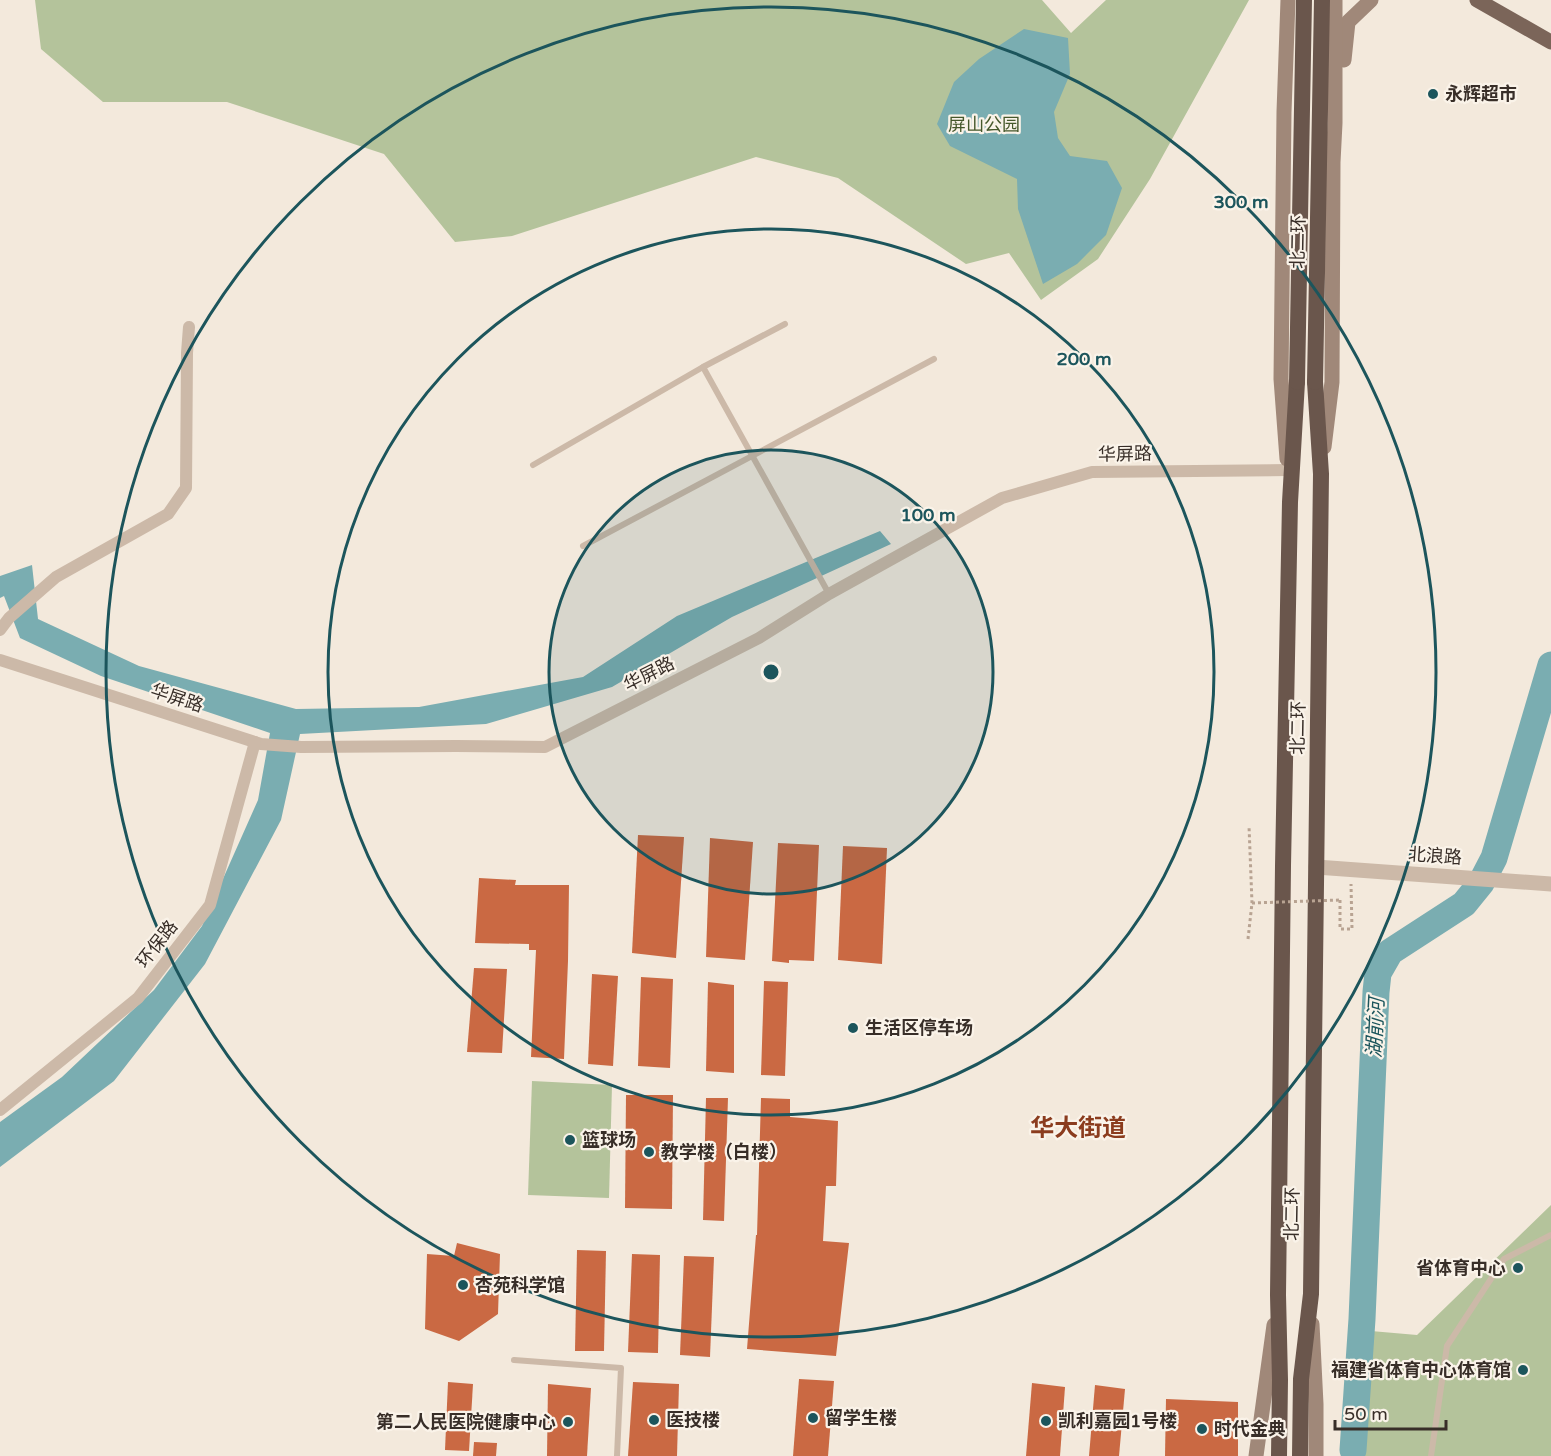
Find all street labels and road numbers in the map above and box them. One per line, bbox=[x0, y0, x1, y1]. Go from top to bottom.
street label: 北二环 bbox=[1287, 215, 1309, 269]
street label: 华屏路 bbox=[1098, 443, 1152, 465]
street label: 华屏路 bbox=[620, 652, 678, 696]
street label: 华屏路 bbox=[148, 679, 206, 717]
street label: 北二环 bbox=[1287, 701, 1309, 755]
street label: 北浪路 bbox=[1407, 843, 1463, 869]
street label: 环保路 bbox=[132, 916, 182, 972]
street label: 北二环 bbox=[1281, 1187, 1303, 1241]

